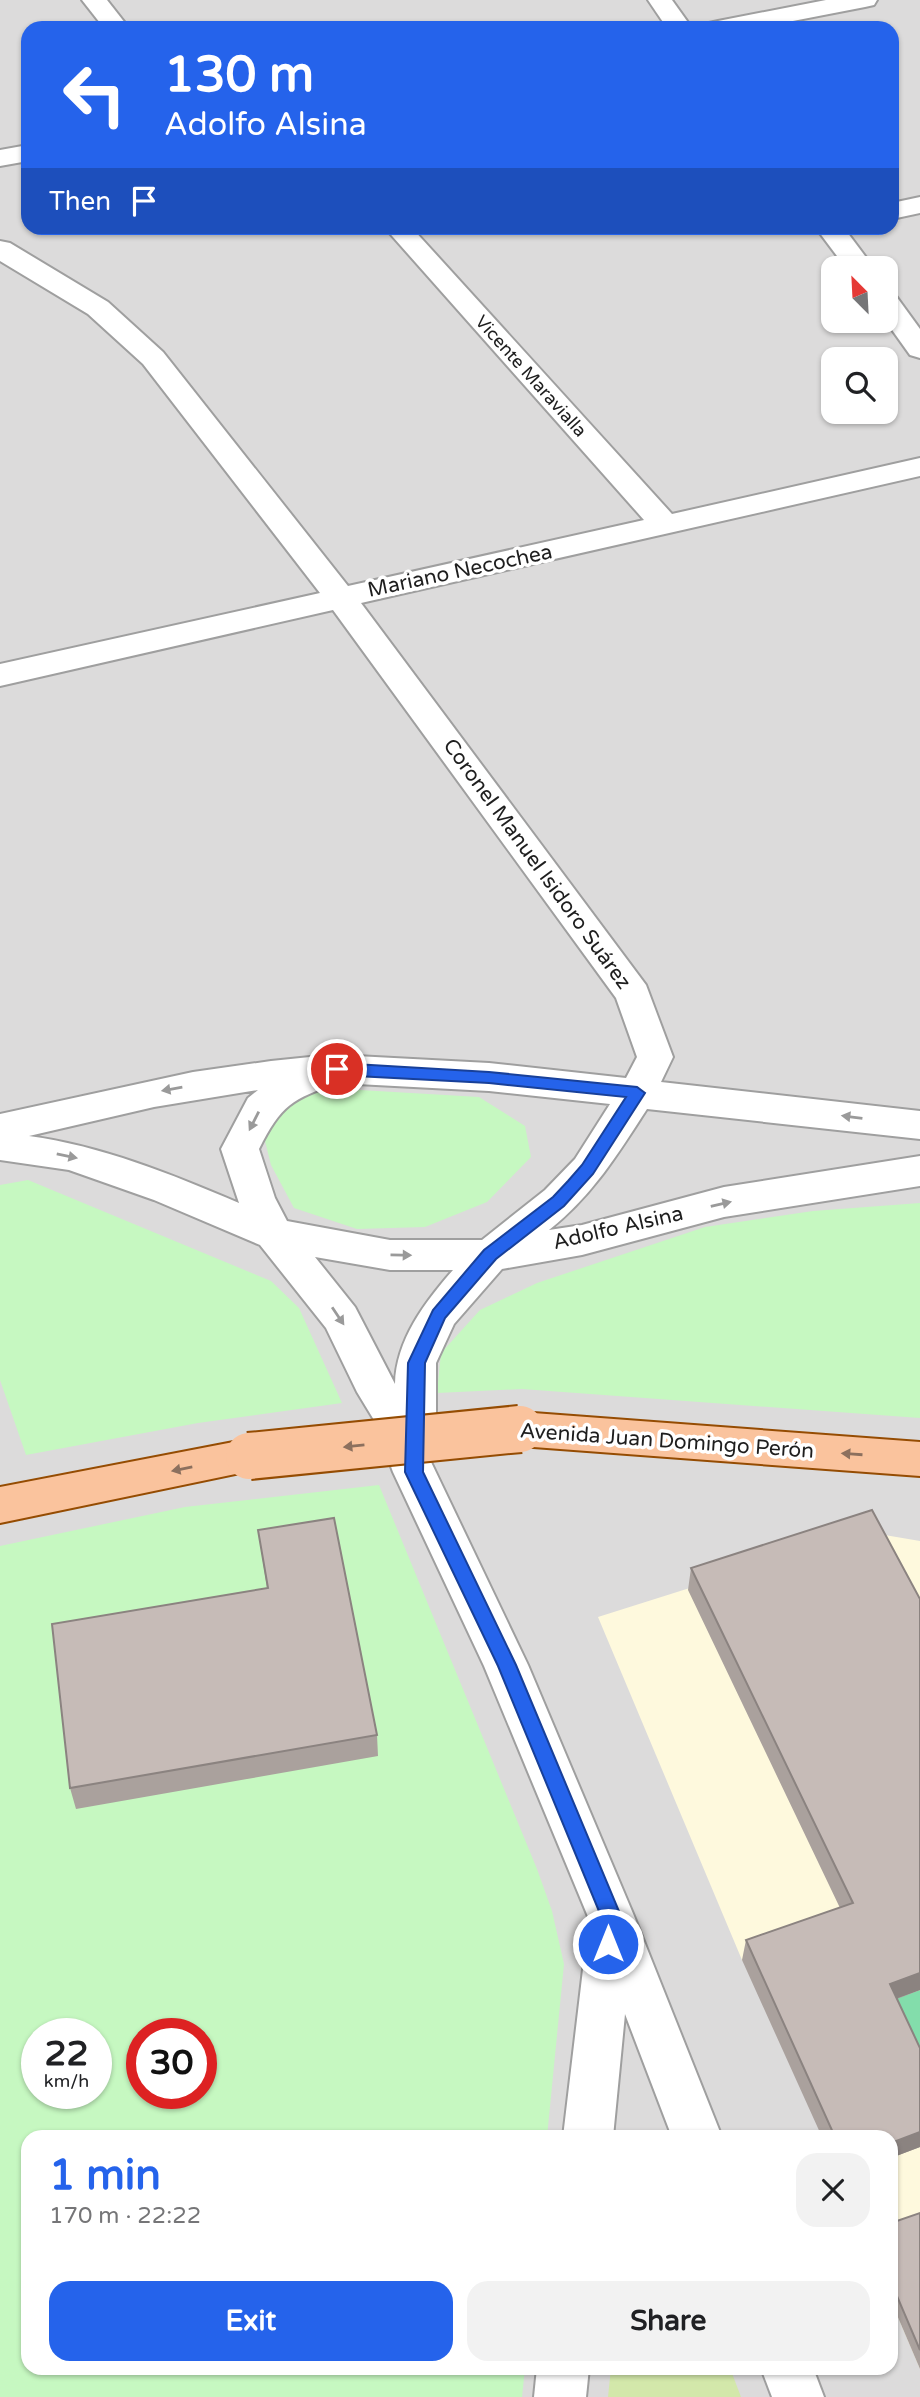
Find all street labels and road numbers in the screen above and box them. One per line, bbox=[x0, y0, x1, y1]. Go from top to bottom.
street label: Vicente Maravialla bbox=[470, 311, 592, 441]
street label: Mariano Necochea bbox=[365, 539, 555, 603]
street label: Coronel Manuel Isidoro Suárez bbox=[438, 734, 636, 994]
street label: Adolfo Alsina bbox=[550, 1201, 686, 1255]
street label: Avenida Juan Domingo Perón bbox=[519, 1418, 815, 1464]

